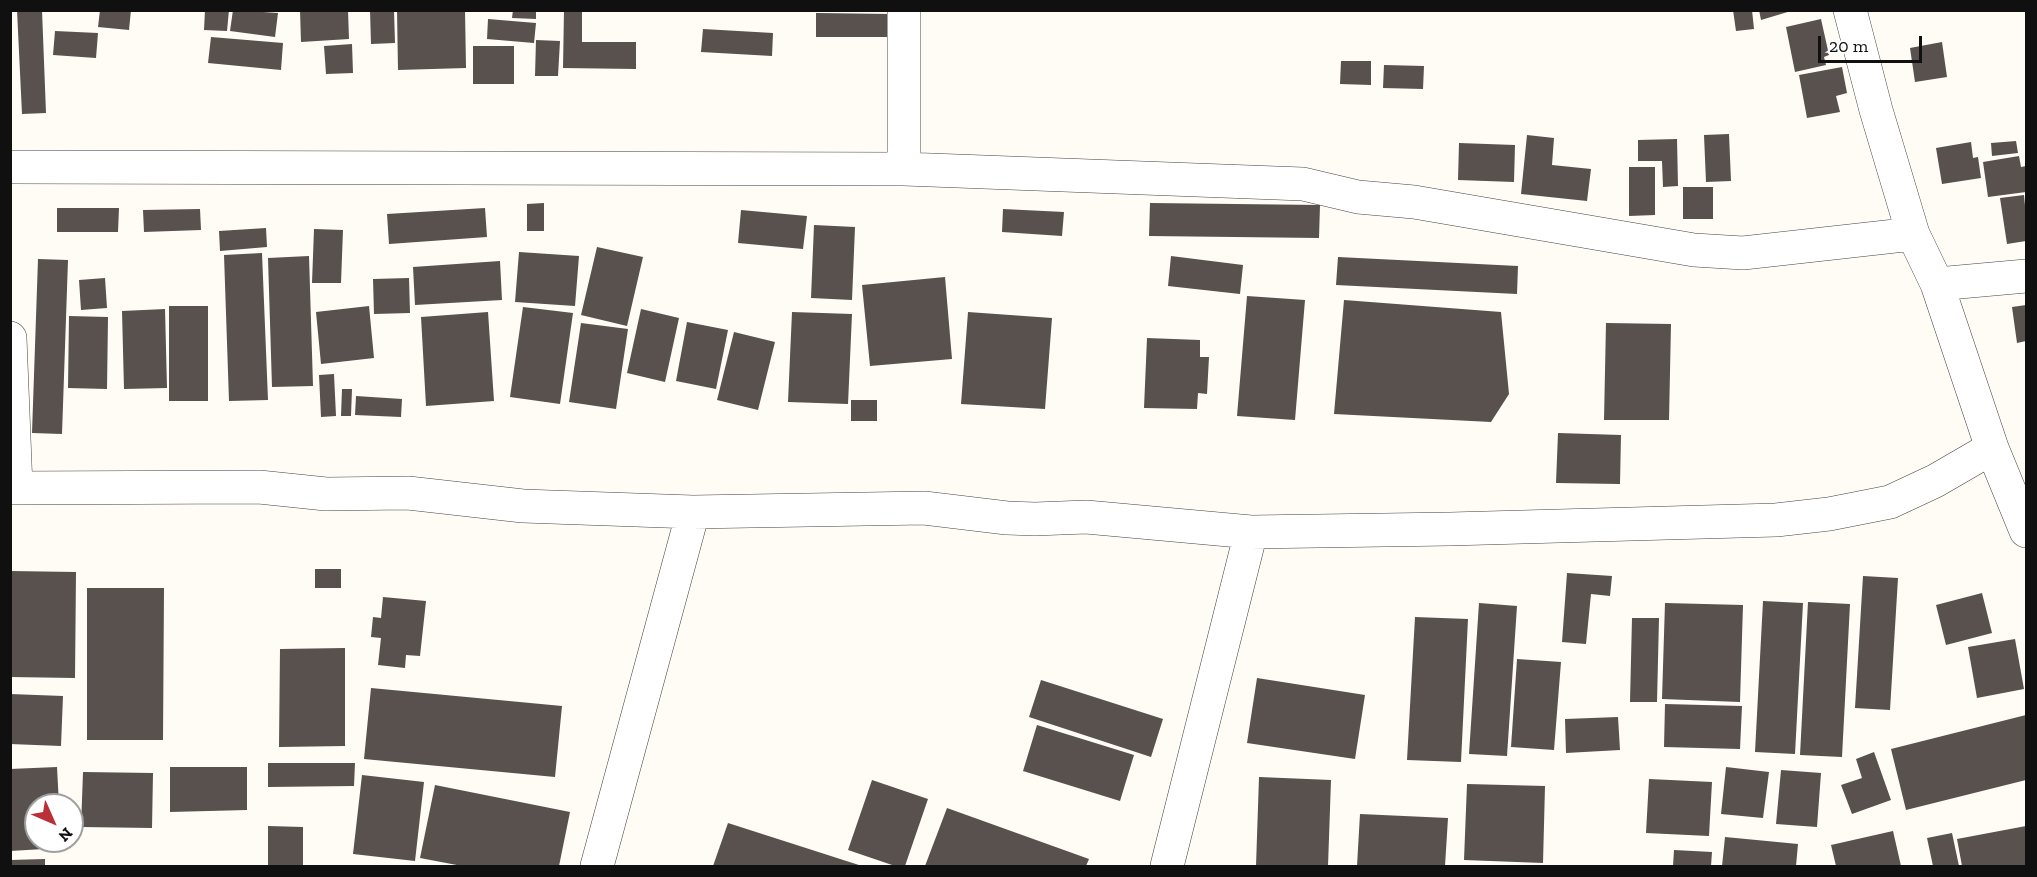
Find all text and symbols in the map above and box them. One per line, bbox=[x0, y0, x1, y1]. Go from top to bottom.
scale bar bbox=[1821, 24, 1924, 62]
text: 20 m bbox=[1829, 35, 1868, 57]
north arrow bbox=[24, 793, 84, 853]
text: N bbox=[55, 824, 77, 846]

